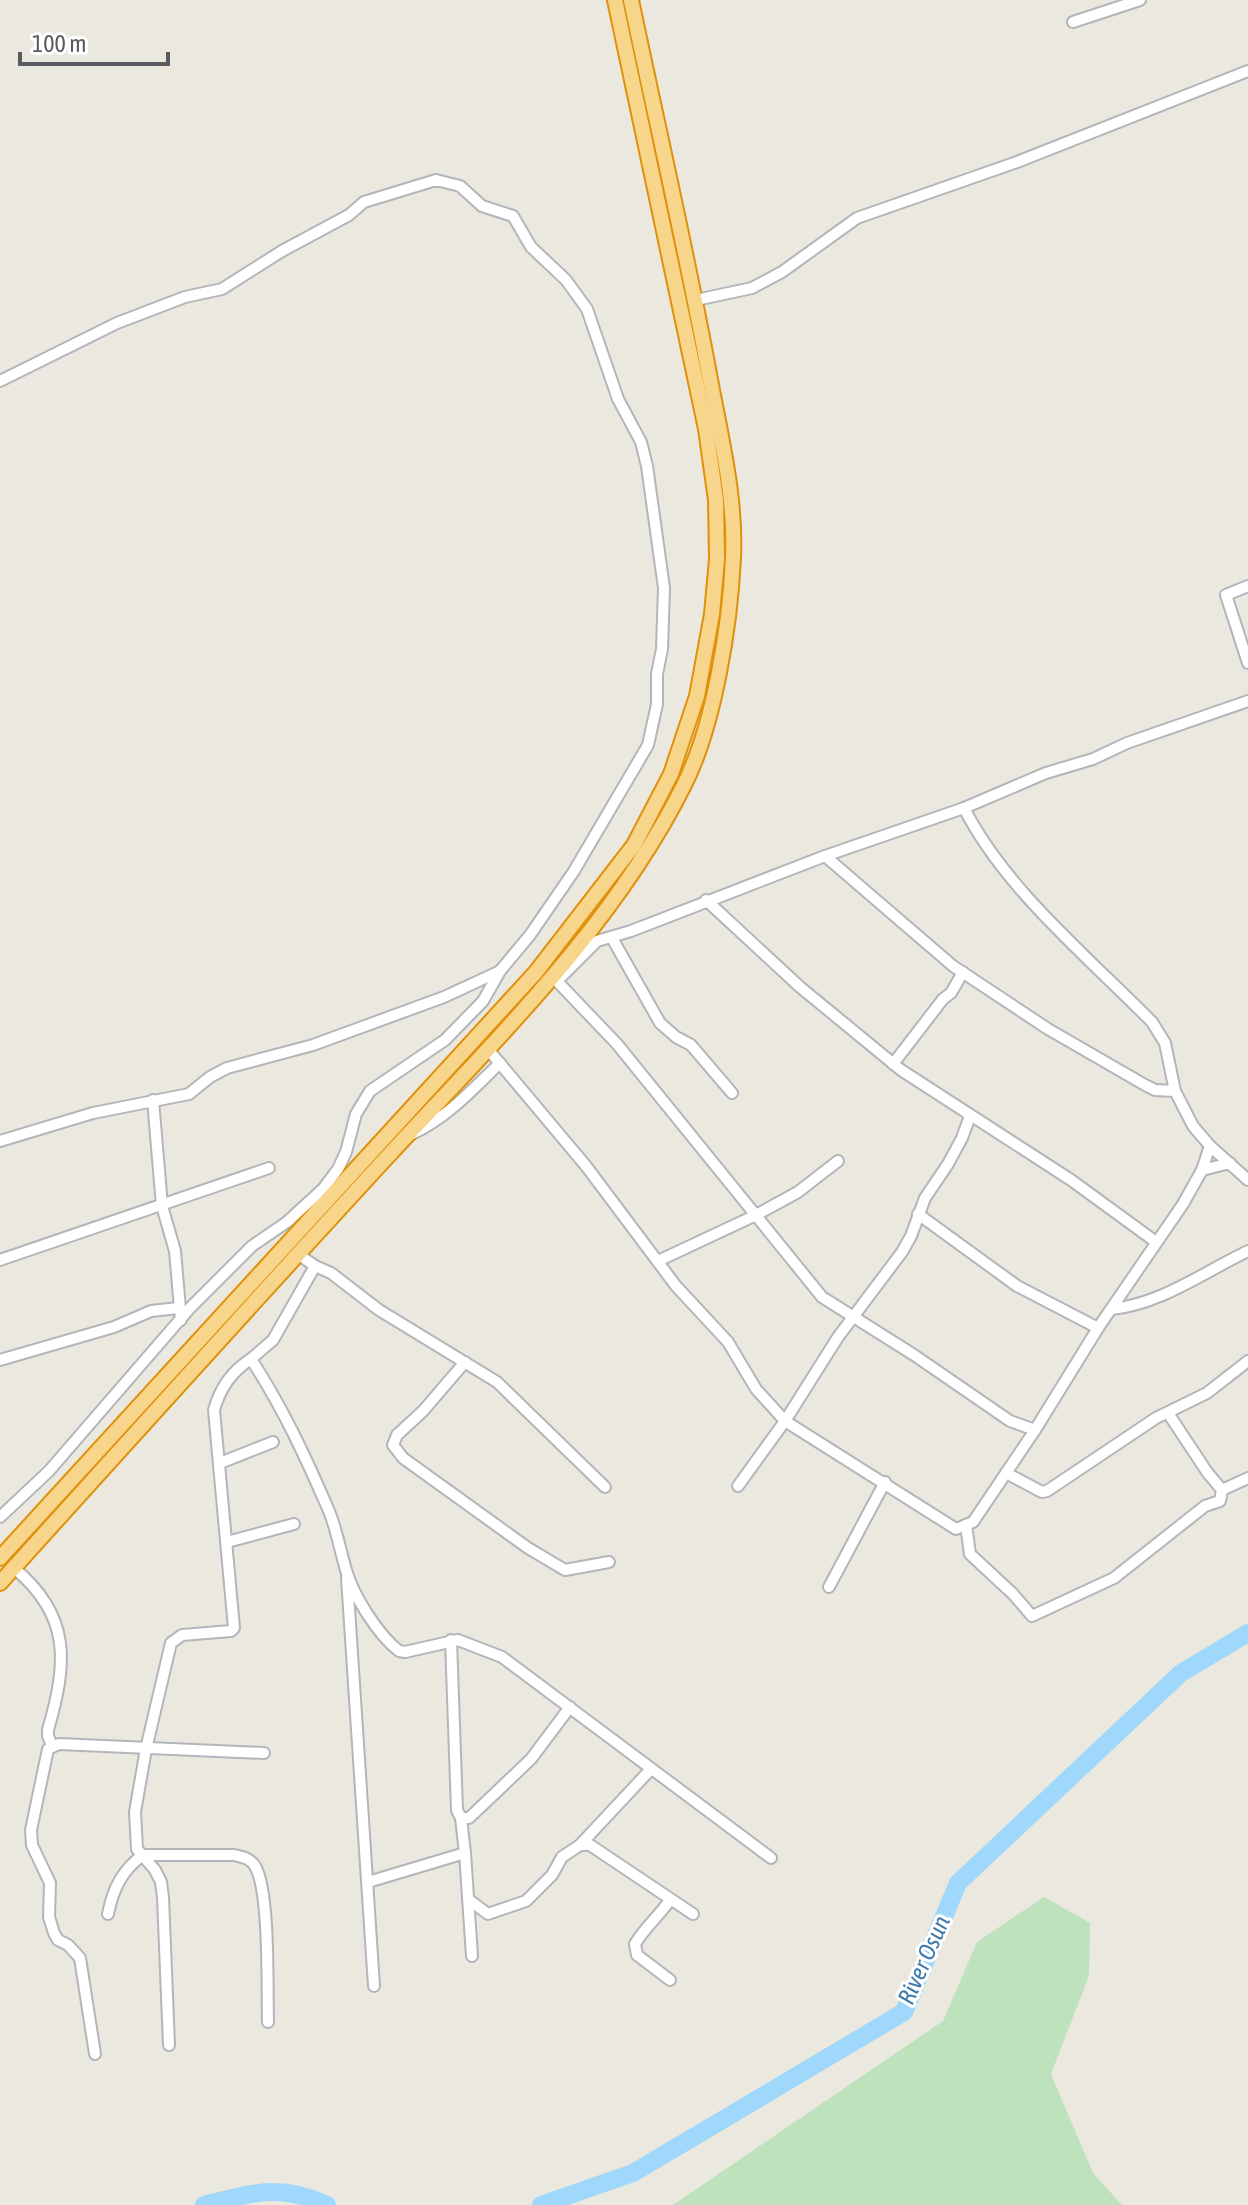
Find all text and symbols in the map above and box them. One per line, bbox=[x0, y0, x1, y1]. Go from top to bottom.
scale bar bbox=[20, 16, 168, 66]
text: 100 m bbox=[32, 30, 86, 57]
water label: River Osun bbox=[892, 1911, 955, 2008]

